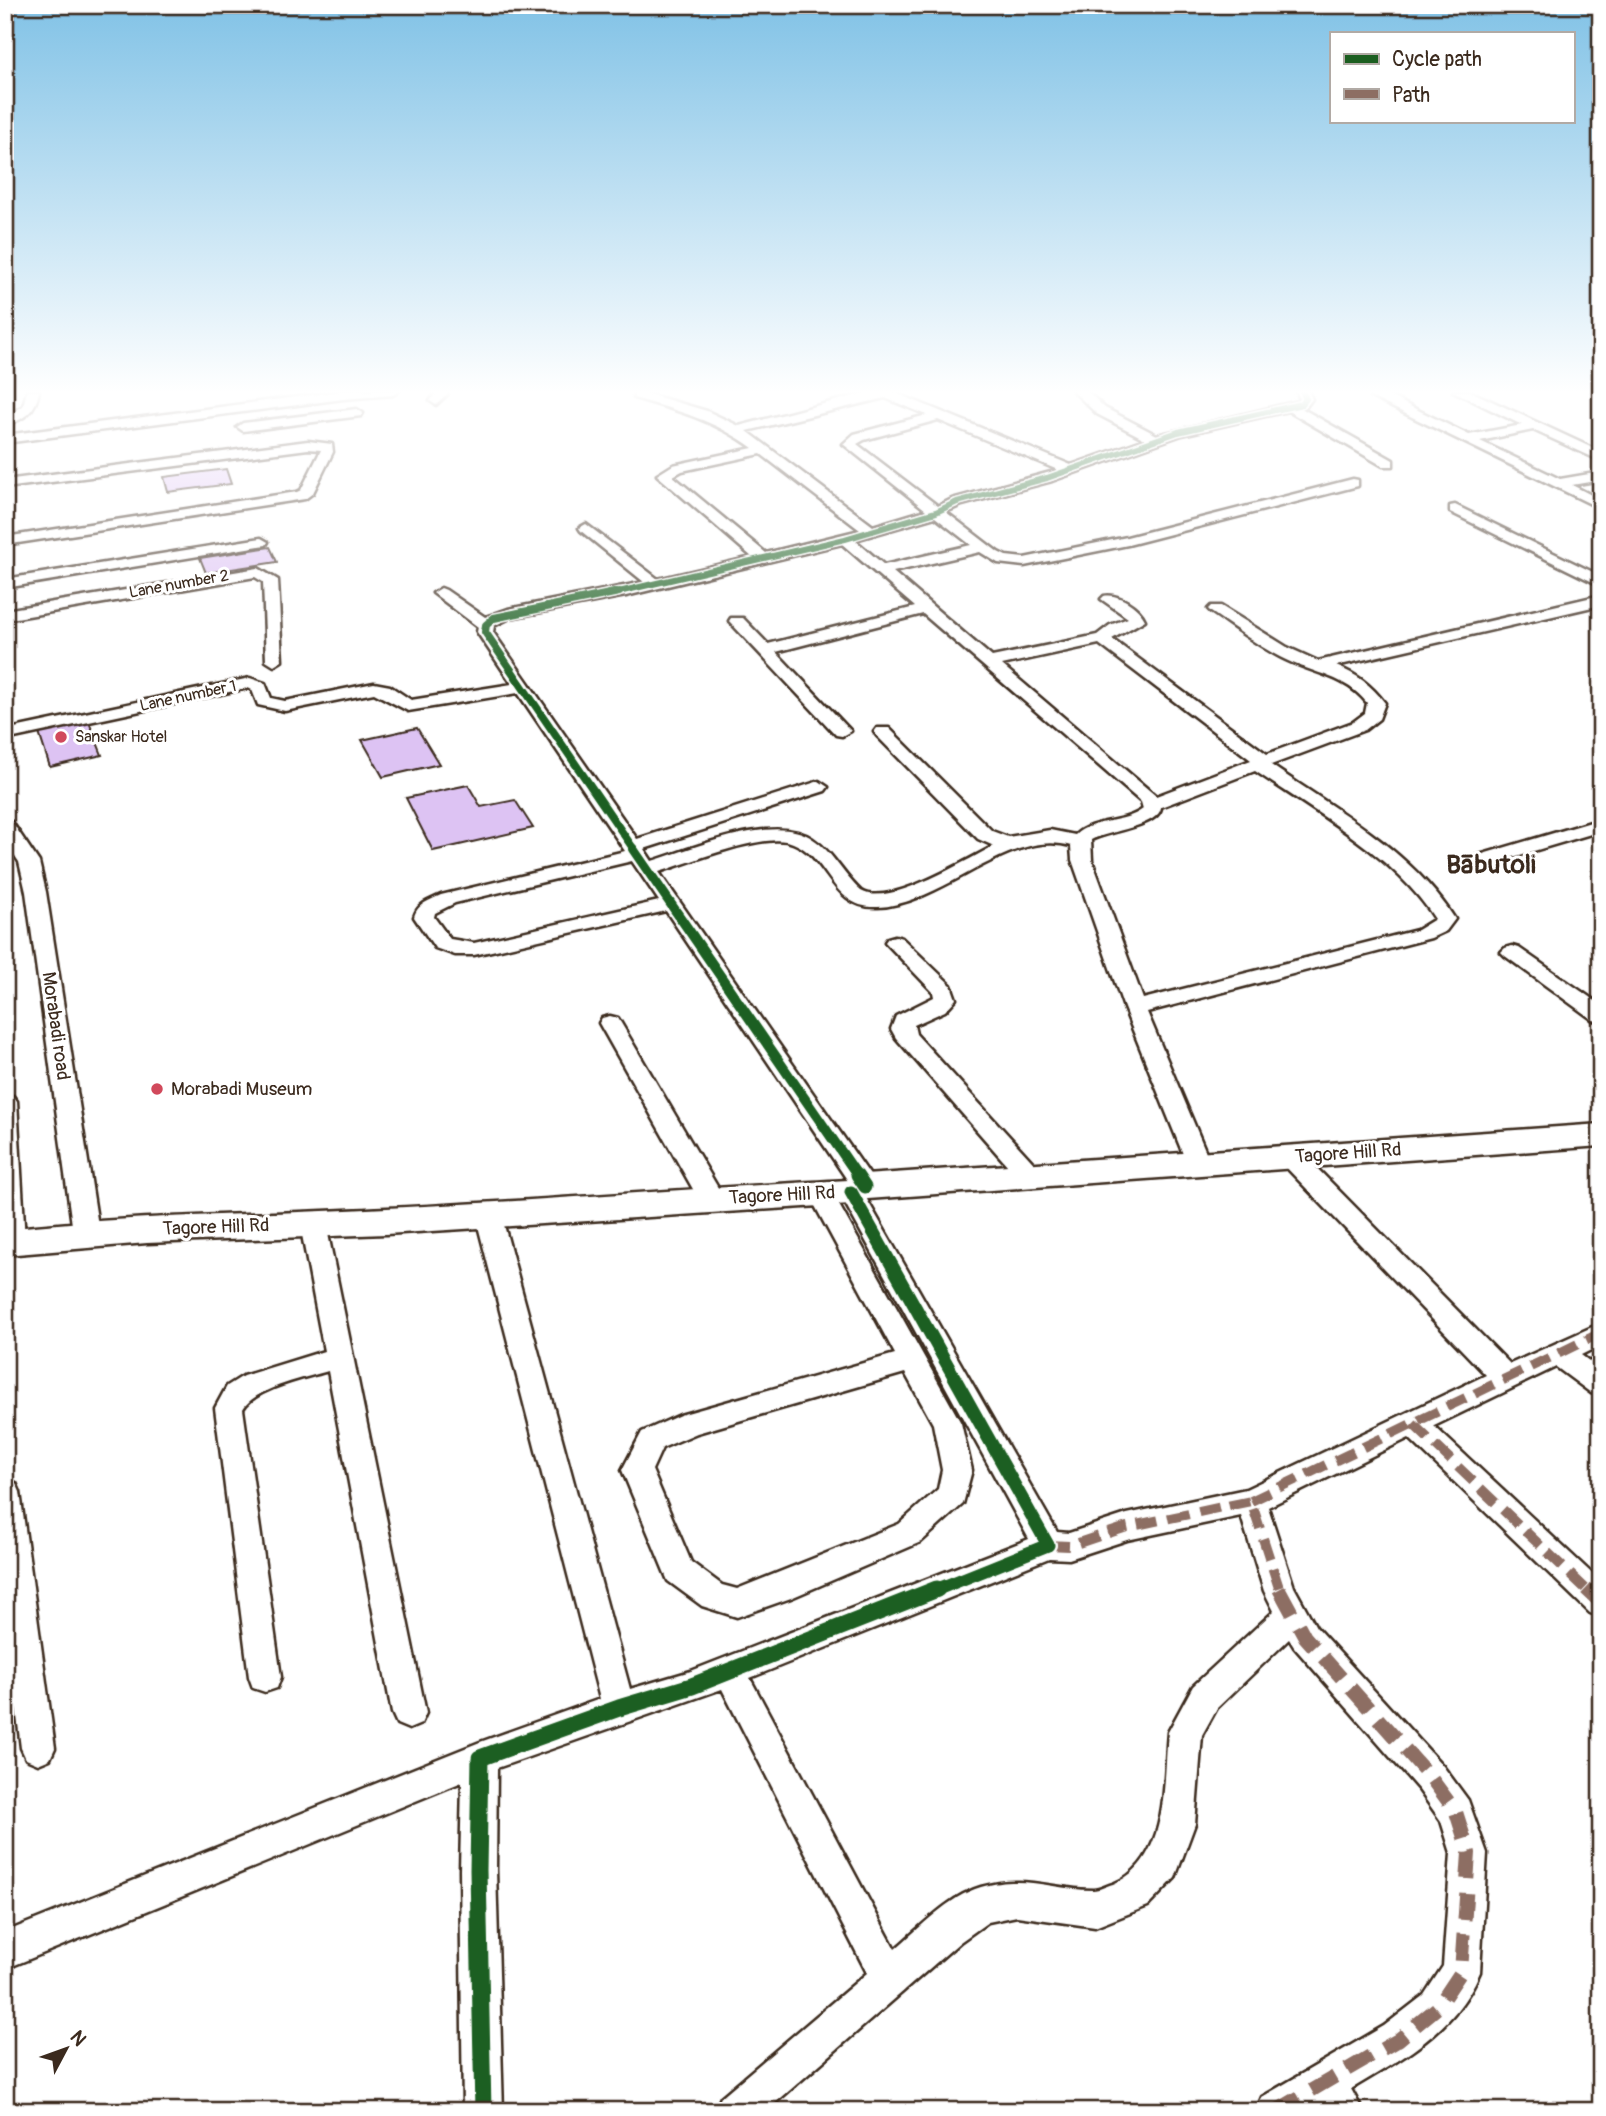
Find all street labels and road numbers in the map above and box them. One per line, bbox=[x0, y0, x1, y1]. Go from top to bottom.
street label: Lane number 2 bbox=[127, 565, 231, 603]
street label: Lane number 1 bbox=[138, 676, 238, 716]
street label: Morabadi road bbox=[37, 970, 75, 1082]
street label: Tagore Hill Rd bbox=[1294, 1137, 1402, 1169]
street label: Tagore Hill Rd bbox=[728, 1180, 836, 1210]
street label: Tagore Hill Rd bbox=[162, 1213, 270, 1241]

